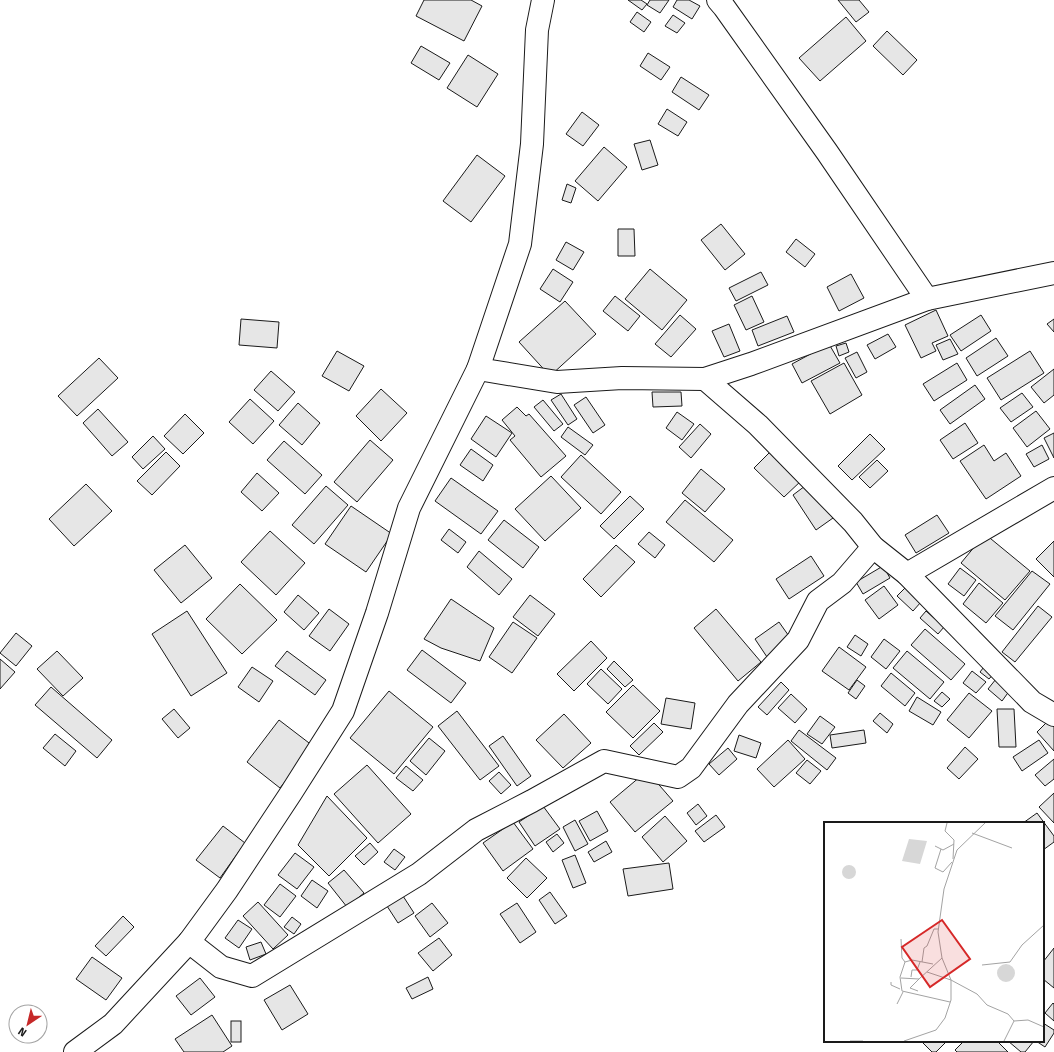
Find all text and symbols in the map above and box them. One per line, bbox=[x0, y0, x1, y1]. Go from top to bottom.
inset map bbox=[824, 822, 1044, 1042]
north arrow bbox=[8, 1004, 48, 1044]
text: N bbox=[16, 1024, 29, 1039]

